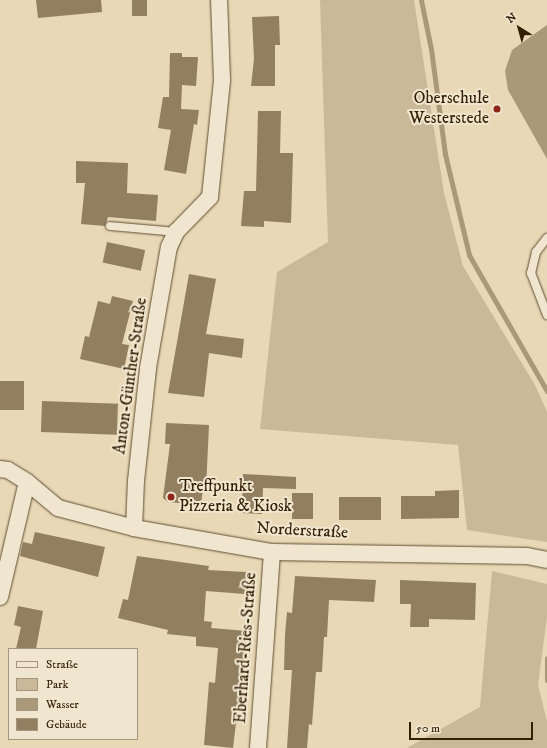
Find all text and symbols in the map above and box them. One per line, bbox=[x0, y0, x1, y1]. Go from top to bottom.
north arrow bbox=[499, 8, 539, 48]
text: N bbox=[504, 10, 520, 27]
place label: Oberschule Westerstede bbox=[409, 89, 489, 129]
marker: Oberschule Westerstede bbox=[492, 104, 502, 114]
street label: Anton-Günther-Straße bbox=[110, 296, 152, 456]
place label: Treffpunkt Pizzeria & Kiosk bbox=[179, 477, 292, 517]
marker: Treffpunkt Pizzeria & Kiosk bbox=[166, 492, 176, 502]
street label: Norderstraße bbox=[256, 518, 348, 544]
street label: Eberhard-Ries-Straße bbox=[231, 572, 261, 724]
legend bbox=[8, 648, 138, 740]
text: Straße bbox=[46, 657, 78, 672]
text: Park bbox=[46, 677, 68, 692]
text: Wasser bbox=[46, 697, 79, 712]
scale bar bbox=[411, 714, 535, 740]
text: Gebäude bbox=[46, 717, 87, 732]
text: 50 m bbox=[416, 721, 440, 736]

